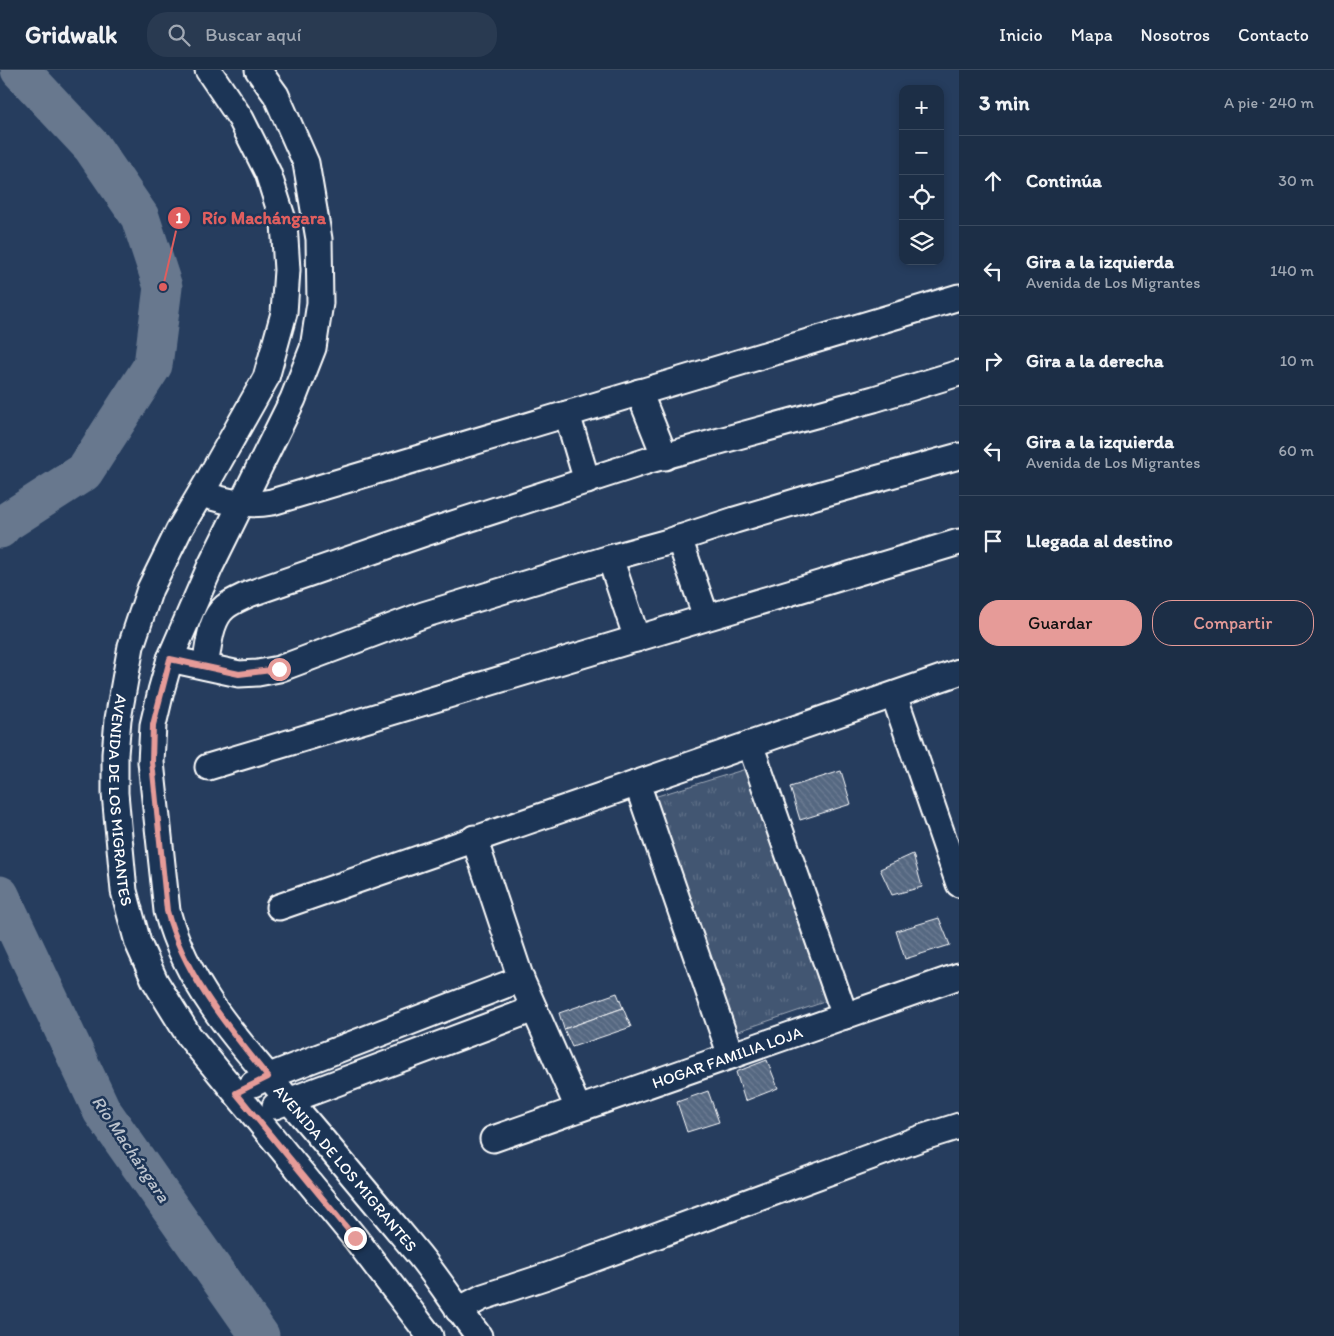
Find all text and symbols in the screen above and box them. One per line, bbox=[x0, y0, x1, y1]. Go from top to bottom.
search box bbox=[147, 12, 497, 57]
text: Gridwalk bbox=[25, 20, 117, 49]
icon: search bbox=[165, 21, 193, 49]
text: Buscar aquí bbox=[205, 23, 301, 46]
text: Inicio bbox=[999, 24, 1043, 46]
text: Mapa bbox=[1071, 24, 1113, 46]
text: Nosotros bbox=[1141, 24, 1210, 46]
text: Contacto bbox=[1238, 24, 1309, 46]
map controls bbox=[899, 85, 944, 265]
button: + bbox=[899, 85, 944, 130]
text: 3 min bbox=[979, 90, 1029, 115]
text: A pie · 240 m bbox=[1224, 93, 1314, 112]
button: − bbox=[899, 130, 944, 175]
icon: ahead bbox=[979, 167, 1007, 195]
text: Continúa bbox=[1026, 169, 1102, 192]
text: 30 m bbox=[1278, 171, 1314, 190]
button: locate bbox=[899, 175, 944, 220]
callout: Río Machángara bbox=[167, 201, 336, 234]
text: Río Machángara bbox=[202, 207, 327, 229]
text: 1 bbox=[176, 209, 183, 227]
button: layers bbox=[899, 220, 944, 265]
text: Gira a la izquierda bbox=[1026, 250, 1174, 273]
icon: left bbox=[979, 257, 1007, 285]
text: 140 m bbox=[1270, 261, 1314, 280]
text: Avenida de Los Migrantes bbox=[1026, 273, 1200, 292]
icon: right bbox=[979, 347, 1007, 375]
text: Gira a la derecha bbox=[1026, 349, 1164, 372]
text: 10 m bbox=[1280, 351, 1314, 370]
text: Gira a la izquierda bbox=[1026, 430, 1174, 453]
icon: left bbox=[979, 437, 1007, 465]
text: 60 m bbox=[1279, 441, 1314, 460]
text: Avenida de Los Migrantes bbox=[1026, 453, 1200, 472]
icon: arrive bbox=[979, 527, 1007, 555]
text: Llegada al destino bbox=[1026, 529, 1173, 552]
button: Guardar bbox=[979, 600, 1142, 646]
button: Compartir bbox=[1152, 600, 1314, 646]
route start bbox=[268, 658, 291, 681]
street label: AVENIDA DE LOS MIGRANTES bbox=[106, 693, 137, 908]
street label: HOGAR FAMILIA LOJA bbox=[649, 1022, 805, 1092]
street label: AVENIDA DE LOS MIGRANTES bbox=[270, 1081, 421, 1255]
water label: Río Machángara bbox=[87, 1091, 175, 1207]
route end bbox=[344, 1227, 367, 1250]

